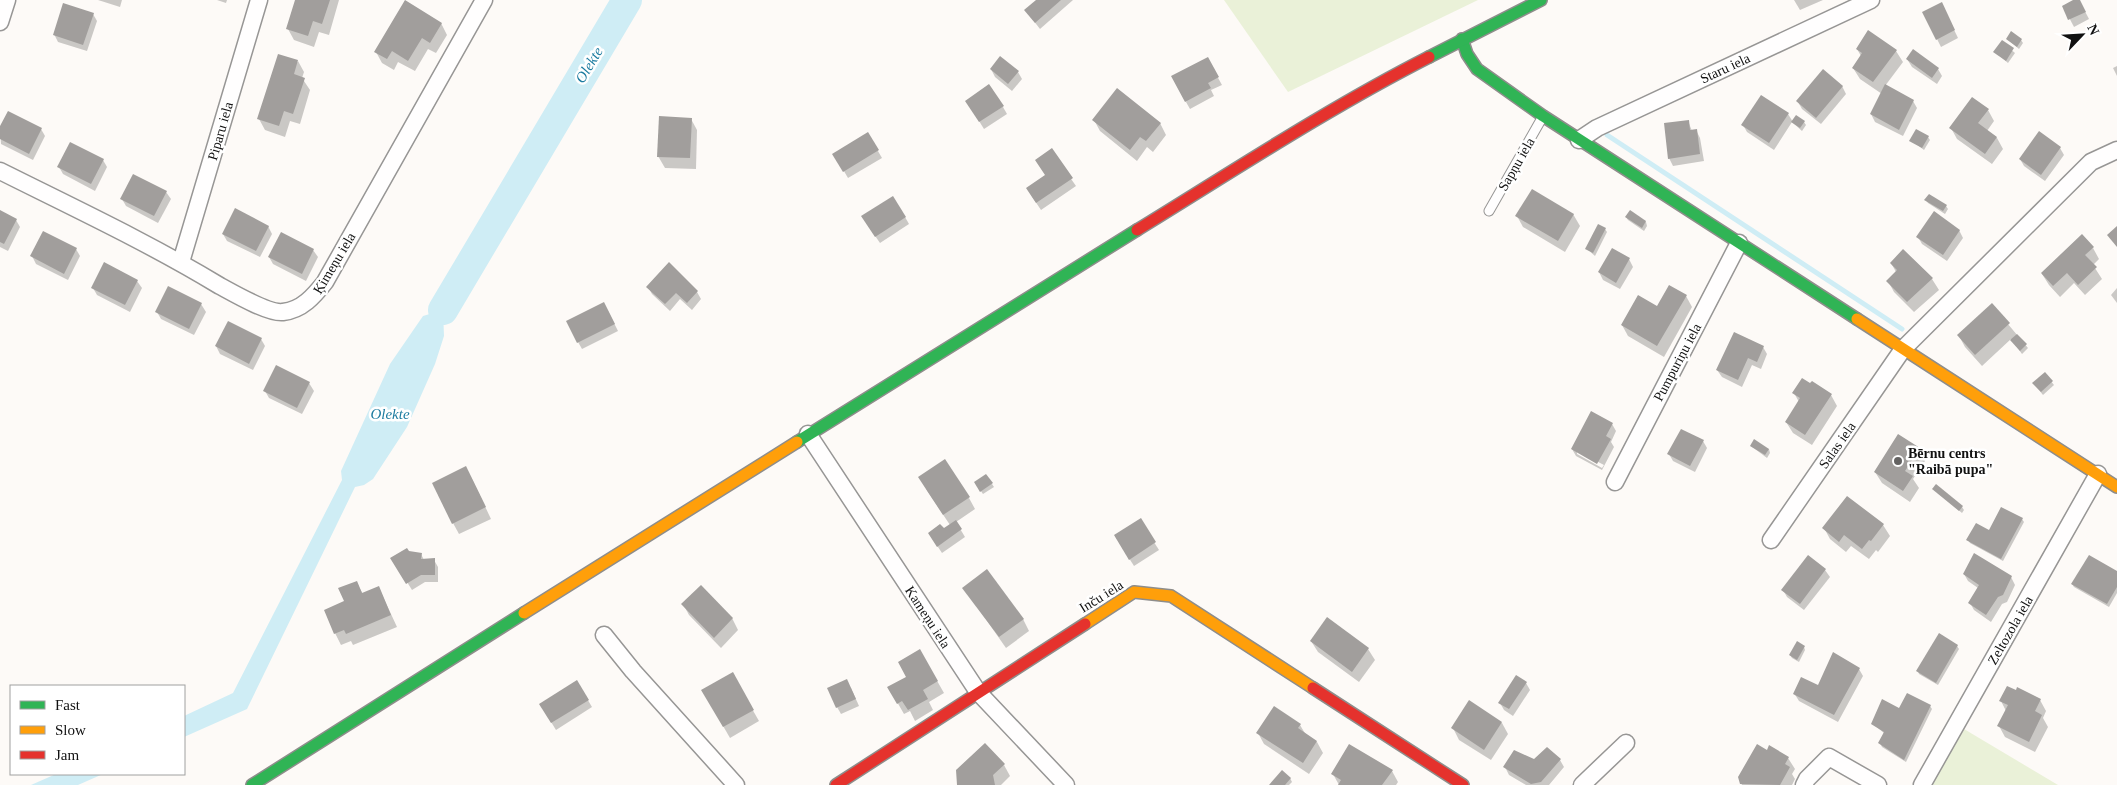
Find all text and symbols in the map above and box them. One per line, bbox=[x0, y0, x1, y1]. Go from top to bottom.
north arrow bbox=[2057, 10, 2107, 60]
text: N bbox=[2084, 22, 2102, 37]
water label: Olekte bbox=[572, 44, 606, 86]
street label: Staru iela bbox=[1698, 50, 1753, 87]
street label: Piparu iela bbox=[205, 99, 236, 162]
street label: Sapņu iela bbox=[1495, 134, 1539, 194]
street label: Ķimeņu iela bbox=[310, 229, 360, 297]
street label: Pumpuriņu iela bbox=[1651, 320, 1705, 404]
water label: Olekte bbox=[370, 406, 410, 422]
street label: Salas iela bbox=[1816, 419, 1859, 471]
place label: Bērnu centrs "Raibā pupa" bbox=[1908, 446, 1993, 477]
marker: Bērnu centrs "Raibā pupa" bbox=[1892, 455, 1904, 467]
street label: Inču iela bbox=[1077, 577, 1127, 616]
street label: Kameņu iela bbox=[901, 583, 954, 652]
street label: Zeltozola iela bbox=[1985, 593, 2036, 667]
legend bbox=[10, 685, 185, 775]
text: Fast bbox=[55, 697, 81, 713]
text: Slow bbox=[55, 722, 86, 738]
text: Jam bbox=[55, 747, 79, 763]

